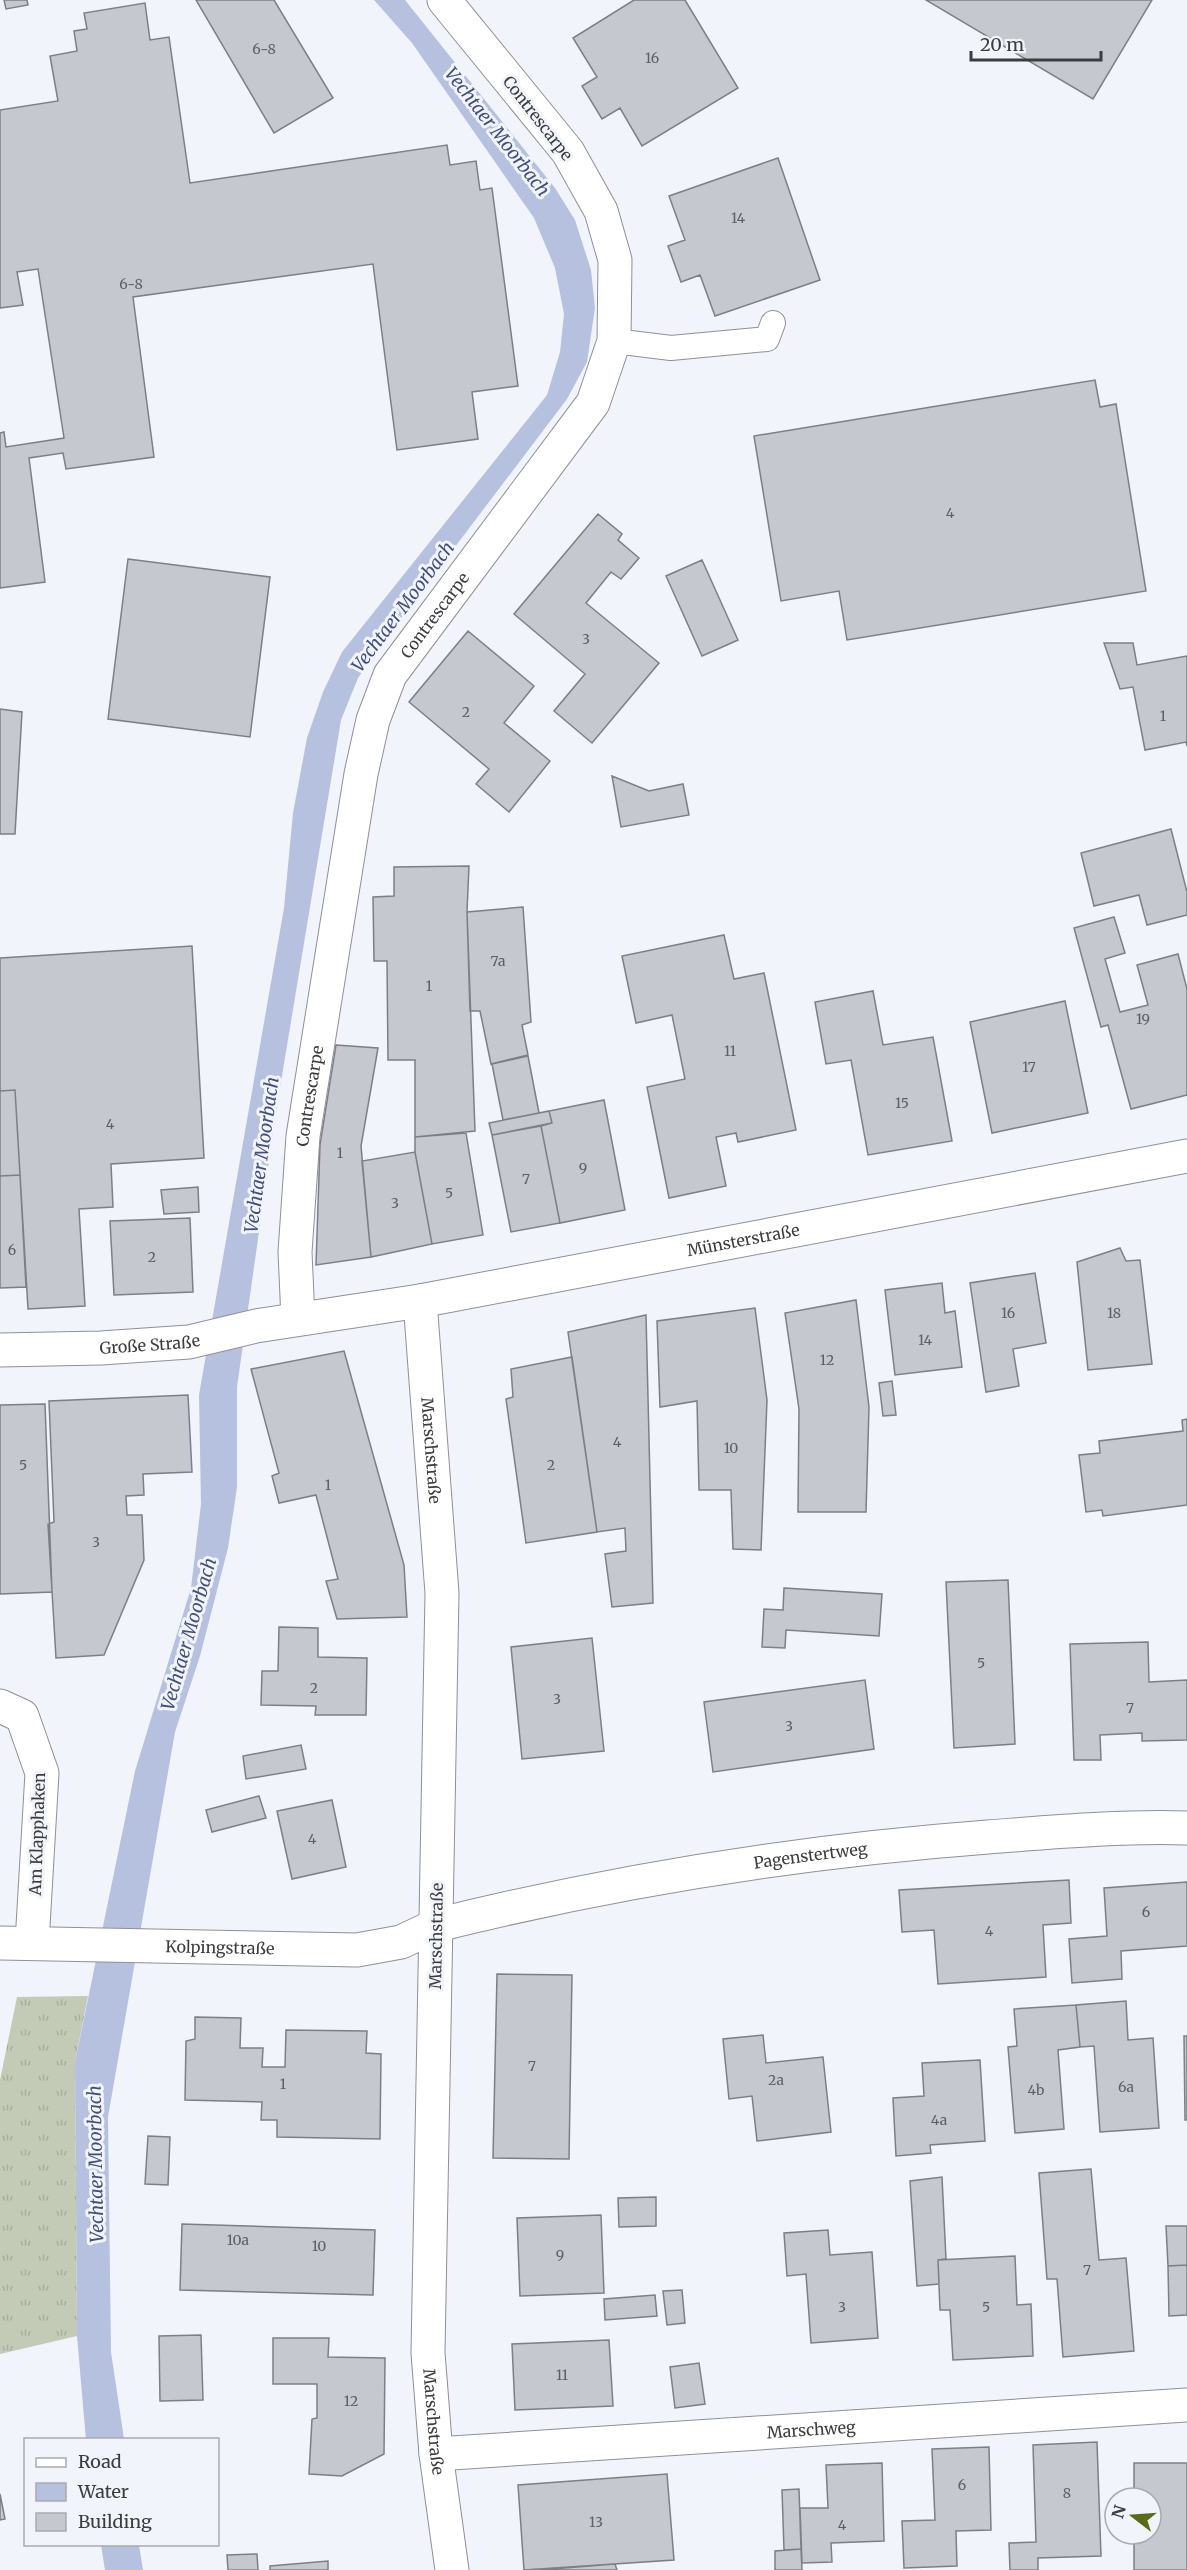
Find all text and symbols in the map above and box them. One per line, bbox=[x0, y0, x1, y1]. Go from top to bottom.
scale bar bbox=[971, 24, 1102, 62]
text: 20 m bbox=[980, 33, 1024, 56]
house number: 6-8 bbox=[252, 40, 276, 58]
house number: 16 bbox=[645, 49, 659, 67]
water label: Vechtaer Moorbach bbox=[440, 63, 555, 201]
street label: Contrescarpe bbox=[499, 72, 577, 164]
house number: 14 bbox=[731, 209, 745, 227]
house number: 6-8 bbox=[119, 275, 143, 293]
house number: 4 bbox=[946, 504, 955, 522]
water label: Vechtaer Moorbach bbox=[346, 537, 459, 677]
street label: Contrescarpe bbox=[396, 568, 473, 662]
house number: 3 bbox=[582, 630, 590, 648]
house number: 2 bbox=[462, 703, 470, 721]
house number: 1 bbox=[1160, 707, 1166, 725]
house number: 7a bbox=[491, 952, 506, 970]
house number: 1 bbox=[426, 977, 432, 995]
house number: 19 bbox=[1136, 1010, 1150, 1028]
house number: 11 bbox=[724, 1042, 736, 1060]
street label: Contrescarpe bbox=[292, 1044, 327, 1147]
house number: 17 bbox=[1022, 1058, 1036, 1076]
water label: Vechtaer Moorbach bbox=[239, 1075, 284, 1235]
house number: 15 bbox=[895, 1094, 909, 1112]
house number: 4 bbox=[106, 1115, 115, 1133]
house number: 1 bbox=[337, 1144, 343, 1162]
house number: 9 bbox=[579, 1159, 587, 1177]
house number: 7 bbox=[522, 1170, 530, 1188]
house number: 5 bbox=[445, 1184, 453, 1202]
house number: 3 bbox=[391, 1194, 399, 1212]
street label: Münsterstraße bbox=[685, 1219, 801, 1260]
house number: 6 bbox=[8, 1241, 16, 1259]
house number: 2 bbox=[148, 1248, 156, 1266]
house number: 16 bbox=[1001, 1304, 1015, 1322]
house number: 18 bbox=[1107, 1304, 1121, 1322]
street label: Große Straße bbox=[99, 1330, 202, 1358]
house number: 14 bbox=[918, 1331, 932, 1349]
house number: 12 bbox=[820, 1351, 834, 1369]
street label: Marschstraße bbox=[417, 1397, 445, 1504]
house number: 4 bbox=[613, 1433, 622, 1451]
house number: 10 bbox=[724, 1439, 738, 1457]
house number: 5 bbox=[19, 1456, 27, 1474]
house number: 2 bbox=[547, 1456, 555, 1474]
house number: 1 bbox=[325, 1476, 331, 1494]
house number: 3 bbox=[92, 1533, 100, 1551]
water label: Vechtaer Moorbach bbox=[156, 1555, 221, 1713]
house number: 5 bbox=[977, 1654, 985, 1672]
house number: 2 bbox=[310, 1679, 318, 1697]
house number: 3 bbox=[553, 1690, 561, 1708]
house number: 7 bbox=[1126, 1699, 1134, 1717]
house number: 3 bbox=[785, 1717, 793, 1735]
street label: Am Klapphaken bbox=[25, 1772, 49, 1897]
house number: 4 bbox=[308, 1830, 317, 1848]
street label: Pagenstertweg bbox=[752, 1838, 869, 1873]
street label: Marschstraße bbox=[425, 1883, 447, 1989]
house number: 6 bbox=[1142, 1903, 1150, 1921]
house number: 4 bbox=[985, 1922, 994, 1940]
street label: Kolpingstraße bbox=[165, 1936, 275, 1958]
house number: 7 bbox=[528, 2057, 536, 2075]
house number: 2a bbox=[768, 2071, 784, 2089]
house number: 1 bbox=[280, 2075, 286, 2093]
house number: 6a bbox=[1118, 2078, 1135, 2096]
house number: 4b bbox=[1028, 2081, 1044, 2099]
water label: Vechtaer Moorbach bbox=[83, 2085, 108, 2243]
house number: 4a bbox=[931, 2111, 948, 2129]
house number: 10a bbox=[227, 2231, 250, 2249]
house number: 10 bbox=[312, 2237, 326, 2255]
house number: 9 bbox=[556, 2246, 564, 2264]
house number: 7 bbox=[1083, 2261, 1091, 2279]
house number: 3 bbox=[838, 2298, 846, 2316]
house number: 5 bbox=[982, 2298, 990, 2316]
house number: 11 bbox=[556, 2366, 568, 2384]
street label: Marschstraße bbox=[419, 2368, 449, 2476]
house number: 12 bbox=[344, 2392, 358, 2410]
street label: Marschweg bbox=[766, 2417, 857, 2442]
legend bbox=[24, 2438, 219, 2546]
text: Road bbox=[78, 2450, 122, 2473]
house number: 6 bbox=[958, 2476, 966, 2494]
text: Water bbox=[77, 2480, 129, 2503]
house number: 8 bbox=[1063, 2484, 1071, 2502]
north arrow bbox=[1103, 2486, 1163, 2546]
text: N bbox=[1107, 2502, 1130, 2521]
text: Building bbox=[78, 2510, 152, 2533]
house number: 13 bbox=[589, 2513, 603, 2531]
house number: 4 bbox=[838, 2516, 847, 2534]

